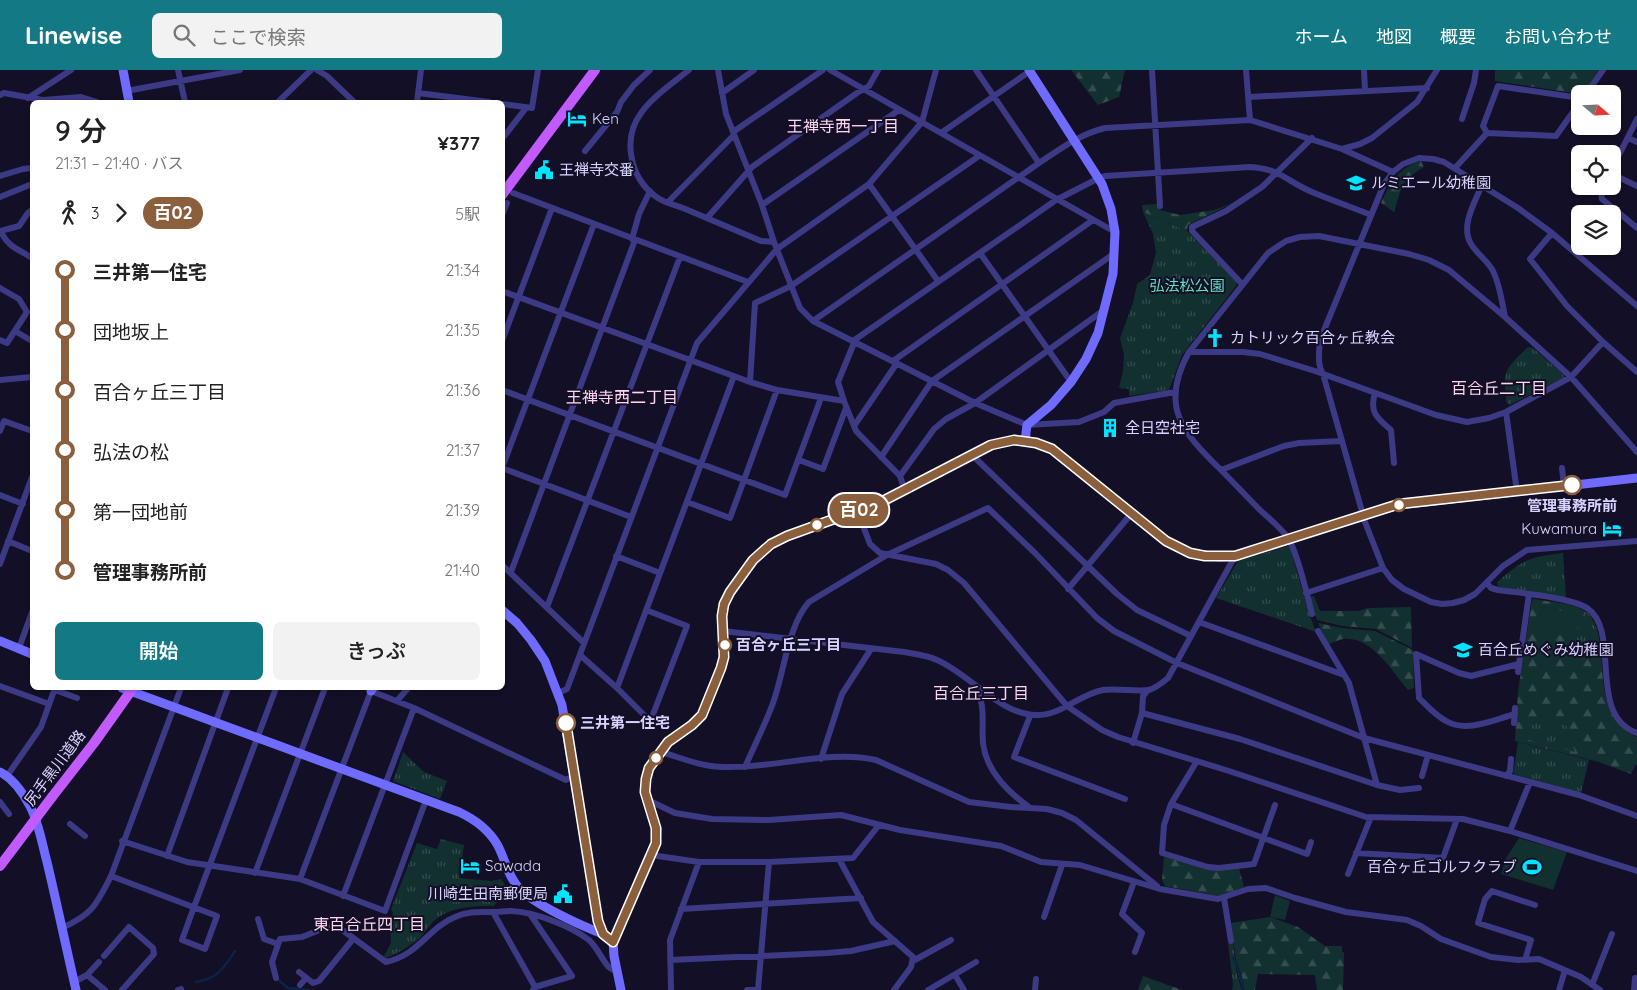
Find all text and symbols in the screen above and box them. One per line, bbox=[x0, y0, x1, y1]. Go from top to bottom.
search box bbox=[152, 13, 502, 58]
text: Linewise bbox=[25, 20, 122, 50]
icon: search bbox=[170, 21, 198, 49]
text: ここで検索 bbox=[210, 25, 305, 49]
text: ホーム bbox=[1295, 25, 1348, 48]
text: 地図 bbox=[1376, 25, 1412, 48]
text: 概要 bbox=[1440, 25, 1476, 48]
text: お問い合わせ bbox=[1504, 25, 1612, 48]
north arrow bbox=[1571, 85, 1621, 135]
map controls bbox=[1571, 85, 1621, 255]
hotel icon: Ken bbox=[566, 108, 588, 130]
place label: Ken bbox=[592, 109, 619, 128]
text: 9 分 bbox=[55, 113, 107, 148]
district label: 王禅寺西一丁目 bbox=[787, 116, 899, 136]
text: ¥377 bbox=[438, 131, 480, 155]
button: locate bbox=[1571, 145, 1621, 195]
text: 21:31 – 21:40 · バス bbox=[55, 153, 184, 173]
public building icon: 王禅寺交番 bbox=[533, 159, 555, 181]
place label: 王禅寺交番 bbox=[559, 160, 634, 179]
school or university icon: ルミエール幼稚園 bbox=[1345, 172, 1367, 194]
place label: ルミエール幼稚園 bbox=[1371, 173, 1491, 192]
icon: walk bbox=[55, 199, 83, 227]
icon: forward bbox=[107, 199, 135, 227]
text: 百02 bbox=[153, 201, 193, 224]
text: 3 bbox=[91, 203, 99, 223]
text: 5駅 bbox=[455, 204, 480, 224]
button: layers bbox=[1571, 205, 1621, 255]
text: 三井第一住宅 bbox=[93, 260, 207, 284]
text: 21:34 bbox=[445, 260, 480, 280]
park label: 弘法松公園 bbox=[1149, 276, 1225, 295]
text: 団地坂上 bbox=[93, 320, 169, 344]
text: 21:35 bbox=[445, 320, 480, 340]
church icon: カトリック百合ヶ丘教会 bbox=[1204, 327, 1226, 349]
place label: カトリック百合ヶ丘教会 bbox=[1230, 328, 1395, 347]
district label: 百合丘二丁目 bbox=[1451, 378, 1547, 398]
text: 百合ヶ丘三丁目 bbox=[93, 380, 226, 404]
text: 21:36 bbox=[445, 380, 480, 400]
district label: 王禅寺西二丁目 bbox=[566, 387, 678, 407]
building icon: 全日空社宅 bbox=[1099, 417, 1121, 439]
place label: 全日空社宅 bbox=[1125, 418, 1200, 437]
text: 弘法の松 bbox=[93, 440, 169, 464]
text: 21:37 bbox=[446, 440, 480, 460]
marker: 管理事務所前 bbox=[1562, 475, 1582, 495]
line badge: 百02 bbox=[830, 494, 888, 526]
place label: 管理事務所前 bbox=[1527, 496, 1617, 515]
text: 百02 bbox=[839, 498, 879, 521]
unlabelled marker bbox=[1392, 498, 1406, 512]
text: 第一団地前 bbox=[93, 500, 188, 524]
text: 21:39 bbox=[445, 500, 480, 520]
unlabelled marker bbox=[810, 518, 824, 532]
hotel icon: Kuwamura bbox=[1601, 518, 1623, 540]
place label: Kuwamura bbox=[1521, 519, 1597, 538]
text: 管理事務所前 bbox=[93, 560, 207, 584]
text: 21:40 bbox=[444, 560, 480, 580]
button: 開始 bbox=[55, 622, 263, 680]
button: きっぷ bbox=[273, 622, 480, 680]
place label: 百合ヶ丘三丁目 bbox=[736, 635, 841, 654]
marker: 百合ヶ丘三丁目 bbox=[718, 638, 732, 652]
school or university icon: 百合丘めぐみ幼稚園 bbox=[1452, 639, 1474, 661]
place label: 百合丘めぐみ幼稚園 bbox=[1478, 640, 1613, 659]
district label: 百合丘三丁目 bbox=[933, 683, 1029, 703]
marker: 三井第一住宅 bbox=[556, 713, 576, 733]
place label: 三井第一住宅 bbox=[580, 713, 670, 732]
street label: 尻手黒川道路 bbox=[20, 726, 89, 809]
unlabelled marker bbox=[649, 751, 663, 765]
hotel icon: Sawada bbox=[459, 855, 481, 877]
place label: Sawada bbox=[485, 856, 541, 875]
sports icon: 百合ヶ丘ゴルフクラブ bbox=[1521, 856, 1543, 878]
place label: 百合ヶ丘ゴルフクラブ bbox=[1367, 857, 1517, 876]
public building icon: 川崎生田南郵便局 bbox=[552, 883, 574, 905]
place label: 川崎生田南郵便局 bbox=[428, 884, 548, 903]
district label: 東百合丘四丁目 bbox=[313, 914, 425, 934]

